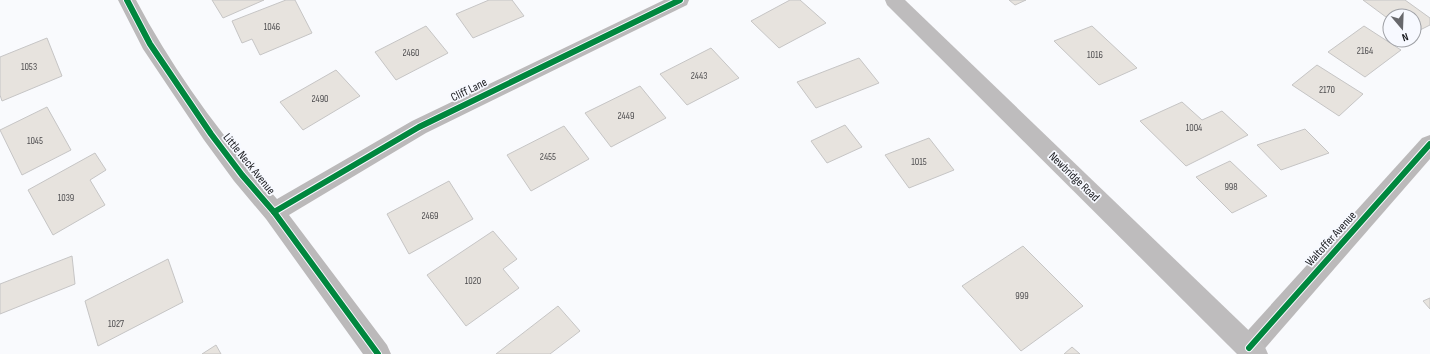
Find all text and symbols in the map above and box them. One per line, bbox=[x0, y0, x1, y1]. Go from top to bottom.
north arrow bbox=[1382, 8, 1422, 48]
house number: 1046 bbox=[264, 21, 280, 33]
text: N bbox=[1400, 30, 1410, 44]
house number: 2164 bbox=[1357, 45, 1373, 57]
house number: 2460 bbox=[402, 47, 420, 59]
house number: 1016 bbox=[1087, 49, 1103, 61]
house number: 1053 bbox=[21, 61, 37, 73]
house number: 2443 bbox=[691, 70, 707, 82]
street label: Cliff Lane bbox=[448, 75, 490, 105]
house number: 2170 bbox=[1319, 84, 1335, 96]
house number: 2490 bbox=[311, 93, 329, 105]
house number: 2449 bbox=[618, 110, 634, 122]
house number: 1004 bbox=[1186, 122, 1202, 134]
street label: Little Neck Avenue bbox=[220, 130, 278, 198]
house number: 1045 bbox=[27, 135, 43, 147]
street label: Newbridge Road bbox=[1045, 149, 1103, 205]
house number: 2455 bbox=[540, 151, 556, 163]
house number: 1015 bbox=[911, 156, 927, 168]
house number: 998 bbox=[1224, 181, 1238, 193]
house number: 1039 bbox=[58, 192, 74, 204]
street label: Waltoffer Avenue bbox=[1302, 208, 1360, 270]
house number: 2469 bbox=[422, 210, 439, 222]
house number: 1020 bbox=[465, 275, 481, 287]
house number: 999 bbox=[1015, 290, 1029, 302]
house number: 1027 bbox=[108, 318, 124, 330]

